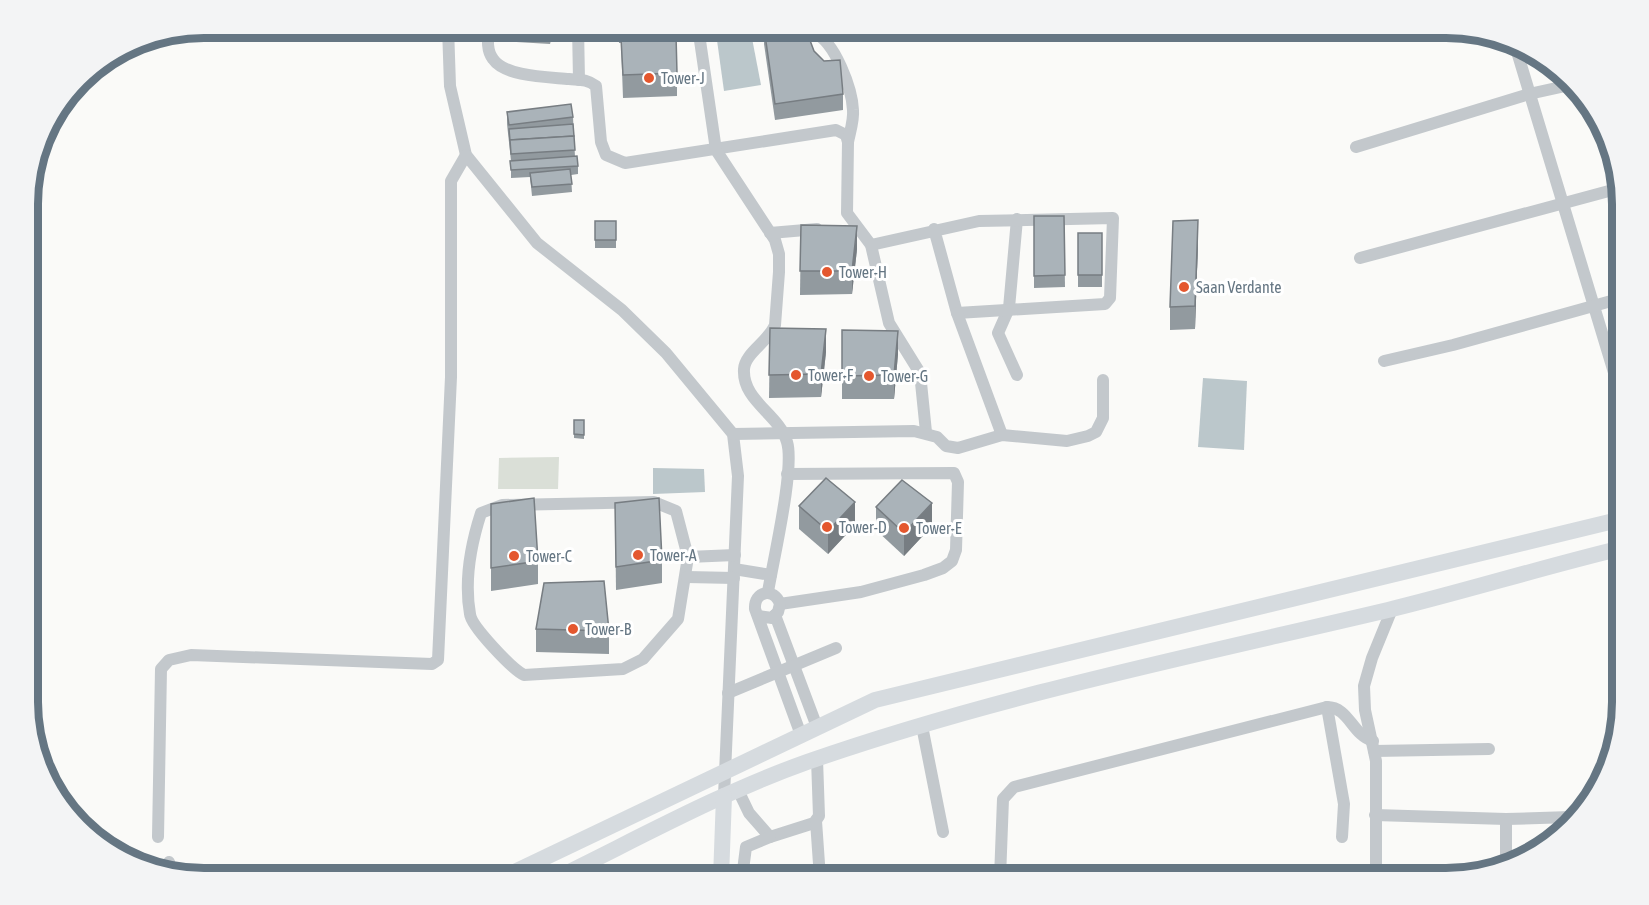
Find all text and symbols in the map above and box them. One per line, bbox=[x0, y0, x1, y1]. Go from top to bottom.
place label: Tower-J bbox=[661, 69, 705, 87]
marker: Tower-J bbox=[642, 71, 656, 85]
place label: Tower-H bbox=[839, 263, 887, 281]
marker: Tower-H bbox=[820, 265, 834, 279]
place label: Saan Verdante bbox=[1196, 278, 1281, 296]
marker: Saan Verdante bbox=[1177, 280, 1191, 294]
place label: Tower-F bbox=[808, 366, 854, 384]
place label: Tower-G bbox=[881, 367, 928, 385]
marker: Tower-F bbox=[789, 368, 803, 382]
marker: Tower-G bbox=[862, 369, 876, 383]
place label: Tower-D bbox=[839, 518, 887, 536]
place label: Tower-E bbox=[916, 519, 962, 537]
marker: Tower-D bbox=[820, 520, 834, 534]
marker: Tower-E bbox=[897, 521, 911, 535]
place label: Tower-A bbox=[650, 546, 697, 564]
place label: Tower-C bbox=[526, 547, 572, 565]
marker: Tower-A bbox=[631, 548, 645, 562]
marker: Tower-C bbox=[507, 549, 521, 563]
place label: Tower-B bbox=[585, 620, 632, 638]
marker: Tower-B bbox=[566, 622, 580, 636]

